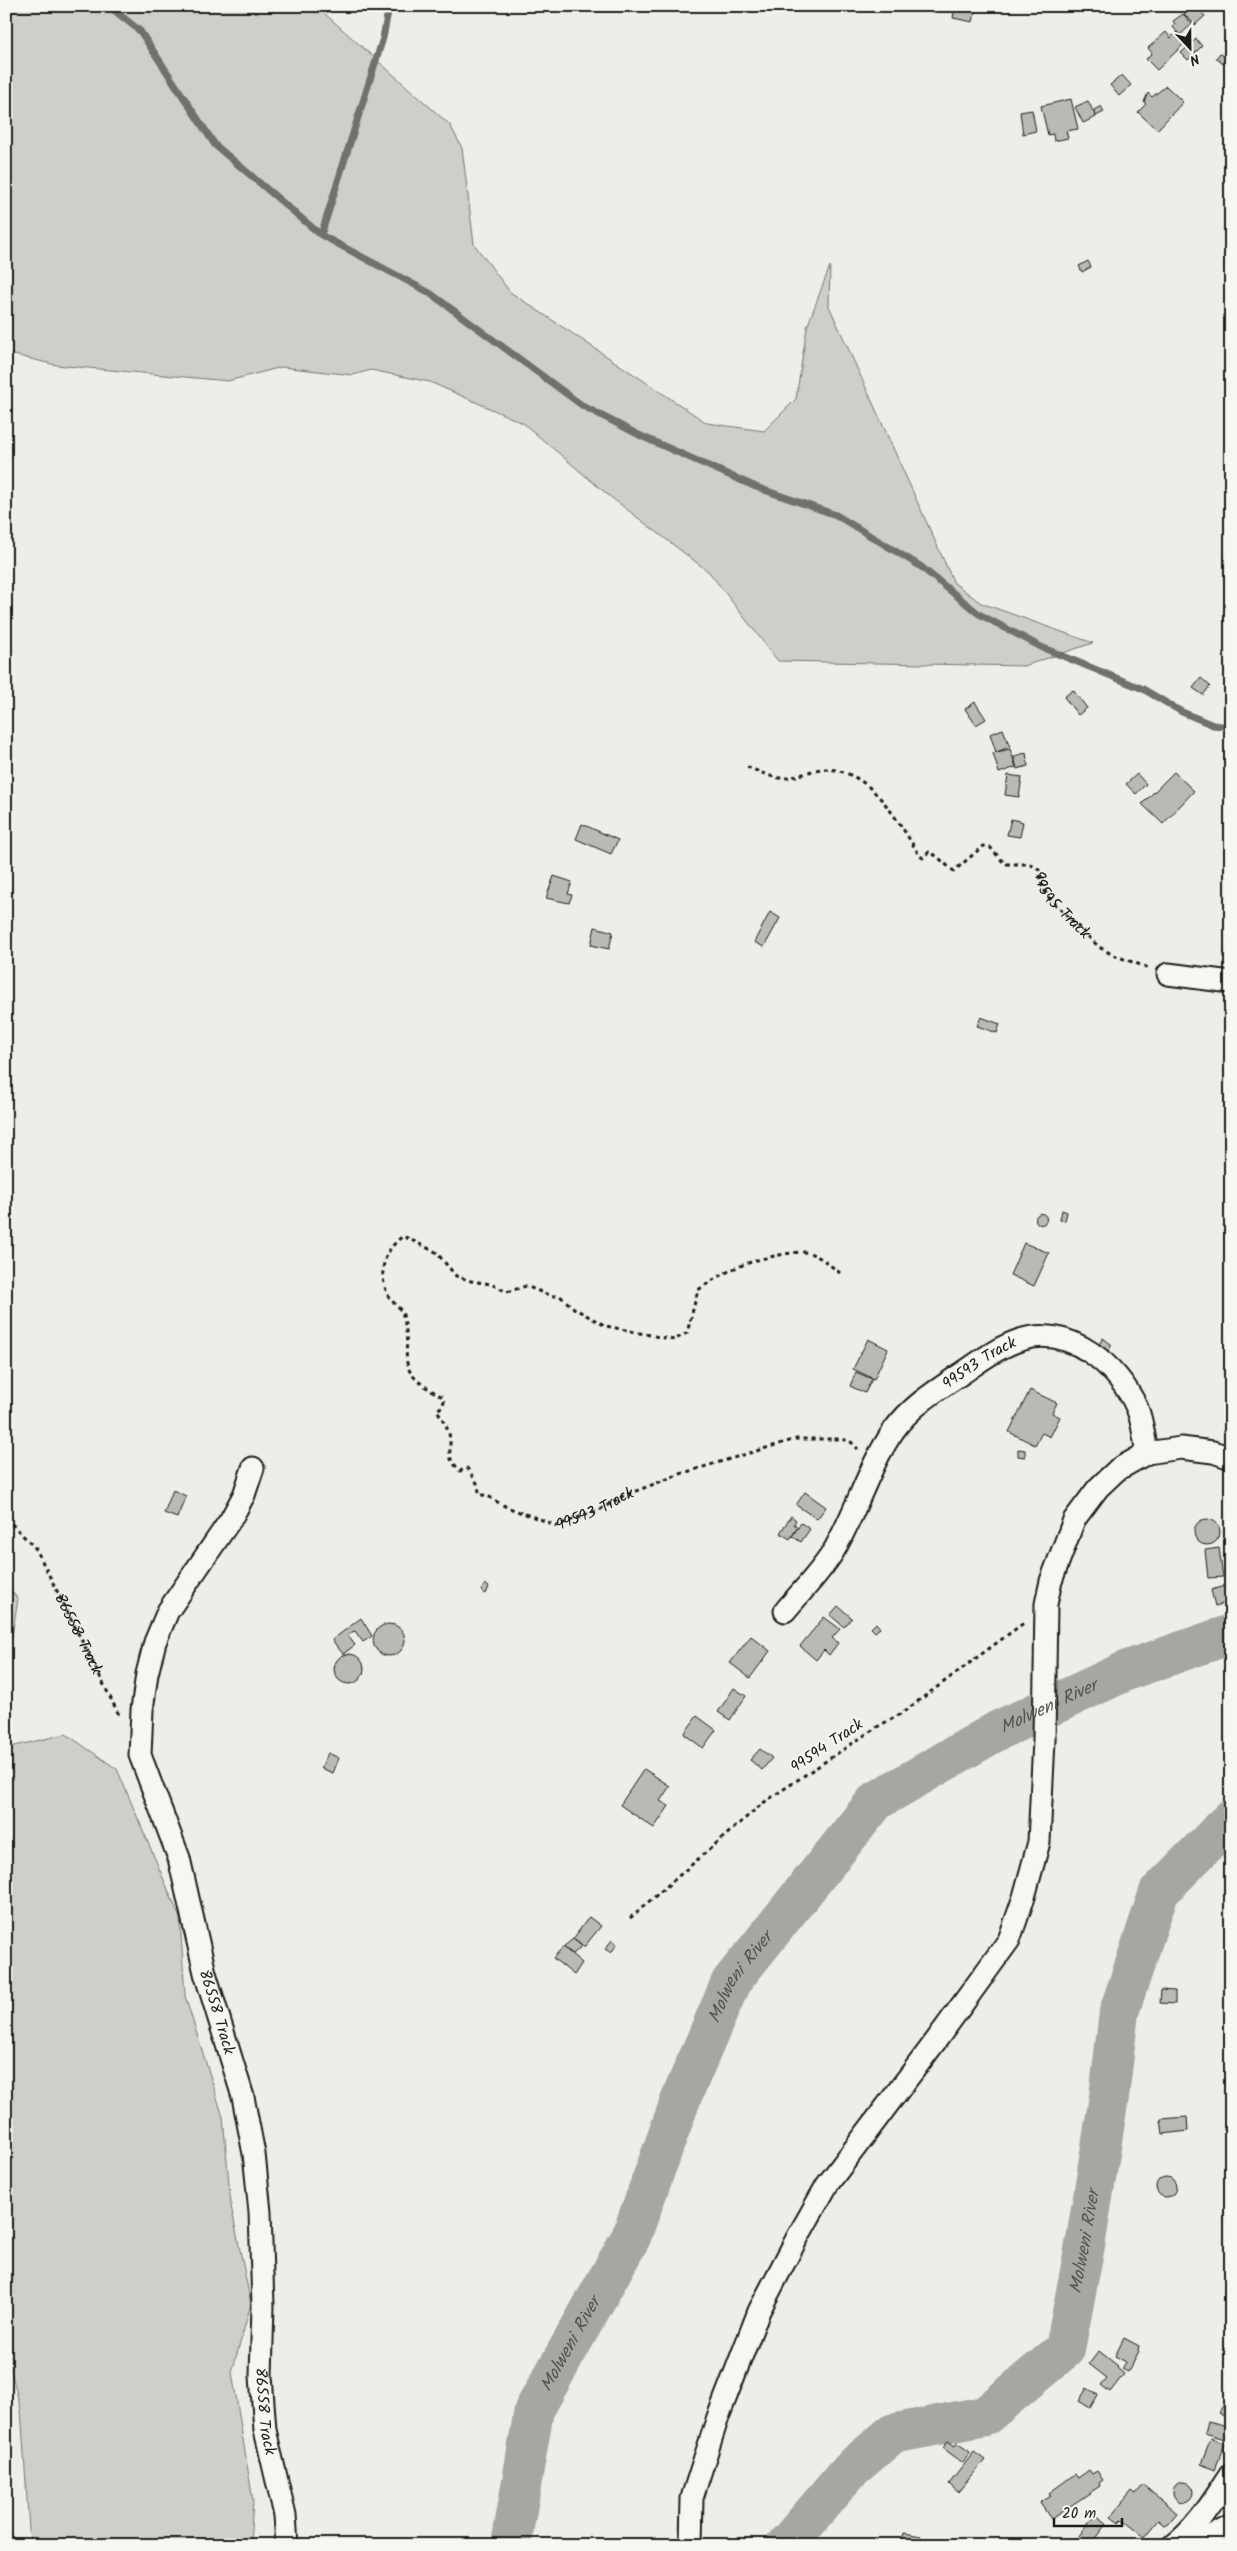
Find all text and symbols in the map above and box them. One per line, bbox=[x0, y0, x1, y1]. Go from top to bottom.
north arrow bbox=[1164, 22, 1214, 72]
text: N bbox=[1186, 47, 1203, 71]
street label: 99595 Track bbox=[1027, 869, 1097, 945]
street label: 99593 Track bbox=[937, 1330, 1020, 1396]
street label: 99593 Track bbox=[552, 1480, 638, 1537]
street label: 86558 Track bbox=[48, 1589, 109, 1679]
water label: Molweni River bbox=[995, 1670, 1106, 1742]
street label: 99594 Track bbox=[786, 1712, 869, 1780]
water label: Molweni River bbox=[700, 1922, 783, 2028]
street label: 86558 Track bbox=[192, 1966, 242, 2058]
water label: Molweni River bbox=[1061, 2184, 1109, 2296]
water label: Molweni River bbox=[532, 2288, 611, 2397]
street label: 86558 Track bbox=[248, 2367, 283, 2458]
scale bar bbox=[1054, 2496, 1122, 2528]
text: 20 m bbox=[1062, 2502, 1096, 2526]

